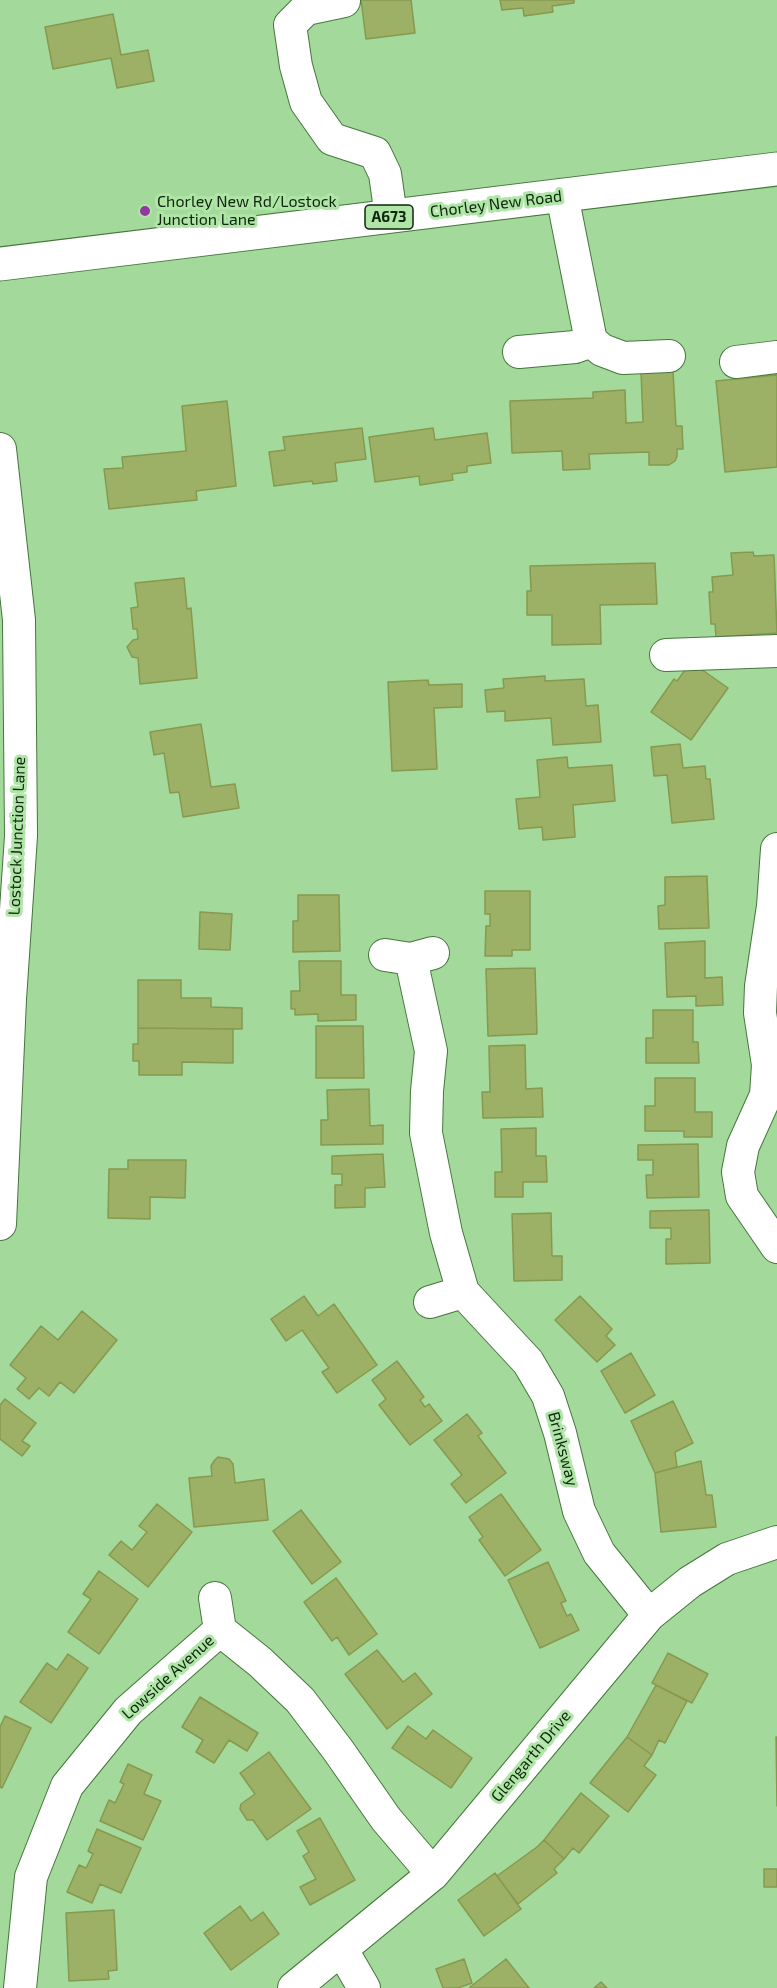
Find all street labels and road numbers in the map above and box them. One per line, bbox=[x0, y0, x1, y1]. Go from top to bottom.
street label: Chorley New Road bbox=[429, 186, 563, 222]
road number: A673 bbox=[365, 205, 413, 229]
street label: Lostock Junction Lane bbox=[5, 756, 29, 916]
street label: Brinksway bbox=[544, 1410, 582, 1488]
street label: Lowside Avenue bbox=[118, 1631, 218, 1723]
street label: Glengarth Drive bbox=[487, 1706, 575, 1806]

